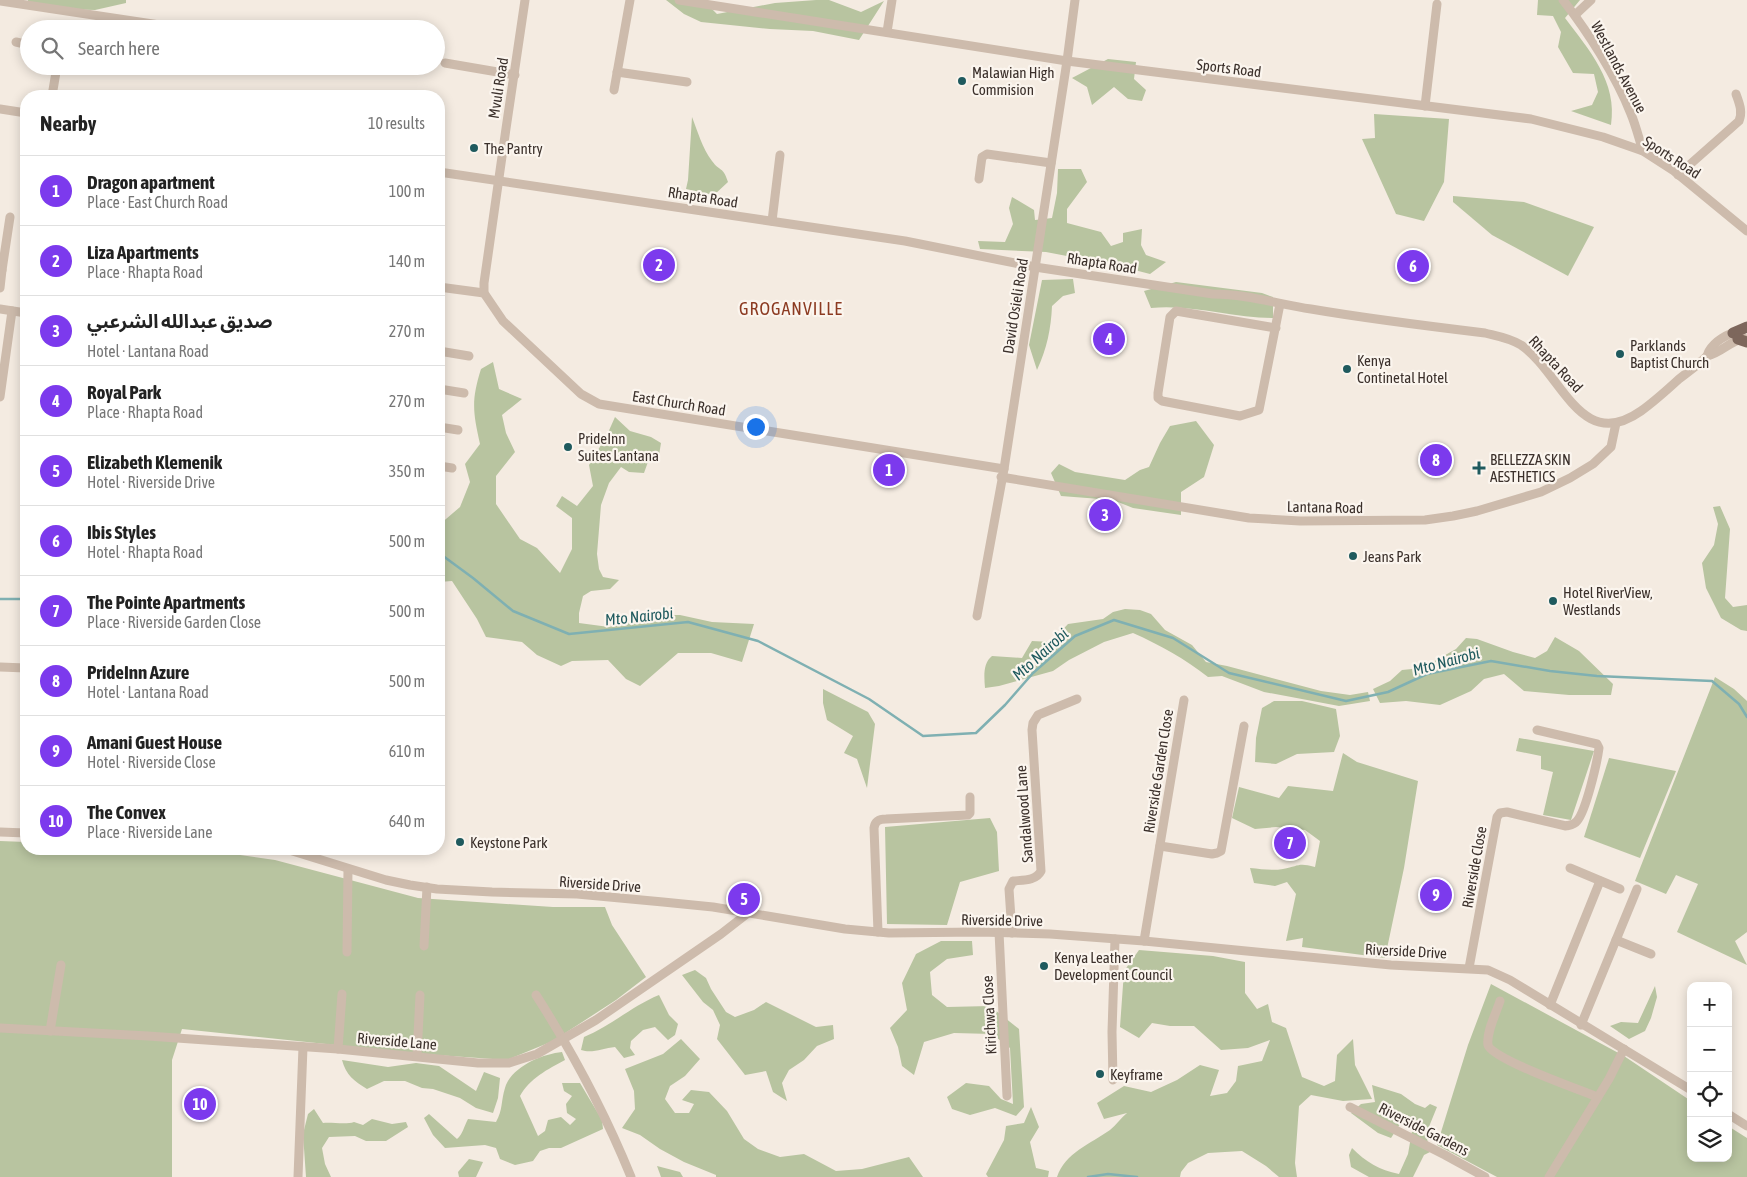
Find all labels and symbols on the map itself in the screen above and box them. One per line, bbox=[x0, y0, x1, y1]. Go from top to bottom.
street label: Westlands Avenue bbox=[1588, 18, 1650, 116]
street label: Mvuli Road bbox=[485, 56, 511, 120]
street label: Sports Road bbox=[1196, 56, 1262, 80]
place label: Malawian High Commision bbox=[972, 64, 1055, 98]
marker: Malawian High Commision bbox=[956, 75, 968, 87]
street label: Sports Road bbox=[1640, 132, 1704, 182]
place label: The Pantry bbox=[484, 140, 543, 157]
marker: The Pantry bbox=[468, 142, 480, 154]
street label: Rhapta Road bbox=[667, 183, 739, 211]
pin: 2 bbox=[643, 246, 675, 284]
pin: 6 bbox=[1397, 247, 1429, 285]
street label: Rhapta Road bbox=[1066, 249, 1138, 277]
street label: David Osieli Road bbox=[999, 257, 1031, 355]
district label: GROGANVILLE bbox=[739, 298, 843, 319]
pin: 4 bbox=[1093, 320, 1125, 358]
street label: Rhapta Road bbox=[1526, 332, 1586, 396]
place label: Parklands Baptist Church bbox=[1630, 337, 1709, 371]
marker: Parklands Baptist Church bbox=[1614, 348, 1626, 360]
place label: Kenya Continetal Hotel bbox=[1357, 352, 1448, 386]
marker: Kenya Continetal Hotel bbox=[1341, 363, 1353, 375]
street label: East Church Road bbox=[631, 387, 727, 419]
your location bbox=[743, 414, 769, 440]
place label: PrideInn Suites Lantana bbox=[578, 430, 659, 464]
marker: PrideInn Suites Lantana bbox=[562, 441, 574, 453]
pin: 8 bbox=[1420, 441, 1452, 479]
pin: 1 bbox=[873, 451, 905, 489]
place label: BELLEZZA SKIN AESTHETICS bbox=[1490, 451, 1571, 485]
marker: BELLEZZA SKIN AESTHETICS bbox=[1472, 461, 1486, 475]
pin: 3 bbox=[1089, 496, 1121, 534]
street label: Lantana Road bbox=[1287, 498, 1363, 516]
place label: Jeans Park bbox=[1363, 548, 1422, 565]
marker: Jeans Park bbox=[1347, 550, 1359, 562]
place label: Hotel RiverView, Westlands bbox=[1563, 584, 1653, 618]
marker: Hotel RiverView, Westlands bbox=[1547, 595, 1559, 607]
water label: Mto Nairobi bbox=[604, 603, 674, 629]
water label: Mto Nairobi bbox=[1009, 624, 1072, 684]
water label: Mto Nairobi bbox=[1411, 643, 1482, 679]
street label: Riverside Garden Close bbox=[1140, 708, 1176, 834]
street label: Sandalwood Lane bbox=[1012, 765, 1036, 863]
pin: 7 bbox=[1274, 824, 1306, 862]
street label: Riverside Close bbox=[1458, 825, 1490, 909]
place label: Keystone Park bbox=[470, 834, 548, 851]
marker: Keystone Park bbox=[454, 836, 466, 848]
street label: Riverside Drive bbox=[558, 873, 642, 895]
pin: 9 bbox=[1420, 876, 1452, 914]
pin: 5 bbox=[728, 880, 760, 918]
street label: Riverside Drive bbox=[961, 911, 1043, 929]
street label: Riverside Drive bbox=[1365, 940, 1448, 962]
place label: Kenya Leather Development Council bbox=[1054, 949, 1172, 983]
marker: Kenya Leather Development Council bbox=[1038, 960, 1050, 972]
street label: Kirichwa Close bbox=[978, 975, 1000, 1055]
street label: Riverside Lane bbox=[357, 1029, 438, 1053]
place label: Keyframe bbox=[1110, 1066, 1163, 1083]
marker: Keyframe bbox=[1094, 1068, 1106, 1080]
pin: 10 bbox=[184, 1085, 216, 1123]
street label: Riverside Gardens bbox=[1376, 1099, 1472, 1159]

